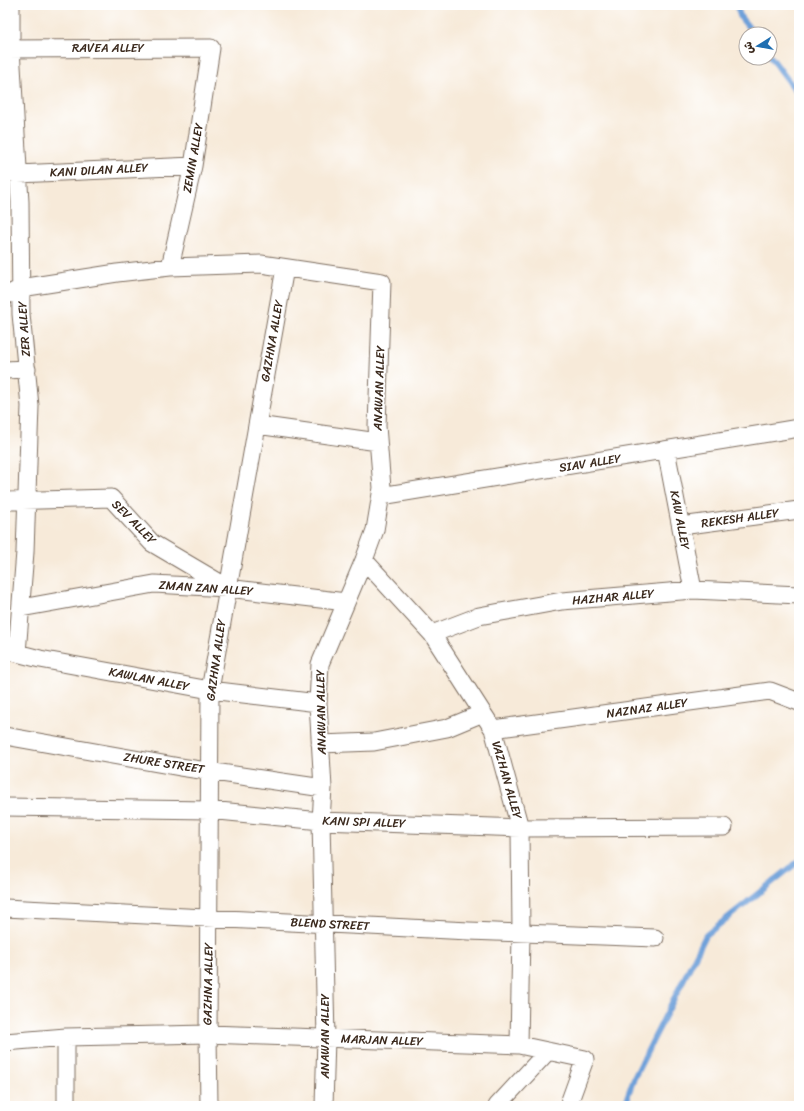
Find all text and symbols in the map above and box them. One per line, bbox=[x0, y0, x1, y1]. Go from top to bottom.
north arrow bbox=[738, 26, 778, 66]
street label: RAVEA ALLEY bbox=[72, 37, 144, 59]
text: ش bbox=[738, 40, 759, 56]
street label: ZEMIN ALLEY bbox=[176, 121, 210, 195]
street label: KANI DILAN ALLEY bbox=[49, 156, 149, 184]
street label: GAZHNA ALLEY bbox=[254, 297, 290, 383]
street label: ZER ALLEY bbox=[11, 300, 37, 358]
street label: ANAWAN ALLEY bbox=[366, 345, 391, 432]
street label: SIAV ALLEY bbox=[557, 447, 623, 479]
street label: KAW ALLEY bbox=[663, 488, 697, 552]
street label: SEV ALLEY bbox=[106, 494, 162, 550]
street label: REKESH ALLEY bbox=[700, 501, 782, 534]
street label: ZMAN ZAN ALLEY bbox=[158, 574, 254, 602]
street label: HAZHAR ALLEY bbox=[571, 582, 656, 612]
street label: GAZHNA ALLEY bbox=[199, 616, 233, 702]
street label: KAWLAN ALLEY bbox=[107, 660, 192, 698]
street label: ANAWAN ALLEY bbox=[309, 669, 333, 756]
street label: NAZNAZ ALLEY bbox=[605, 691, 690, 725]
street label: VAZHAN ALLEY bbox=[485, 738, 529, 823]
street label: ZHURE STREET bbox=[122, 746, 207, 780]
street label: KANI SPI ALLEY bbox=[322, 810, 407, 834]
street label: BLEND STREET bbox=[290, 911, 371, 937]
street label: GAZHNA ALLEY bbox=[196, 941, 220, 1025]
street label: ANAWAN ALLEY bbox=[314, 993, 336, 1080]
street label: MARJAN ALLEY bbox=[341, 1028, 425, 1052]

